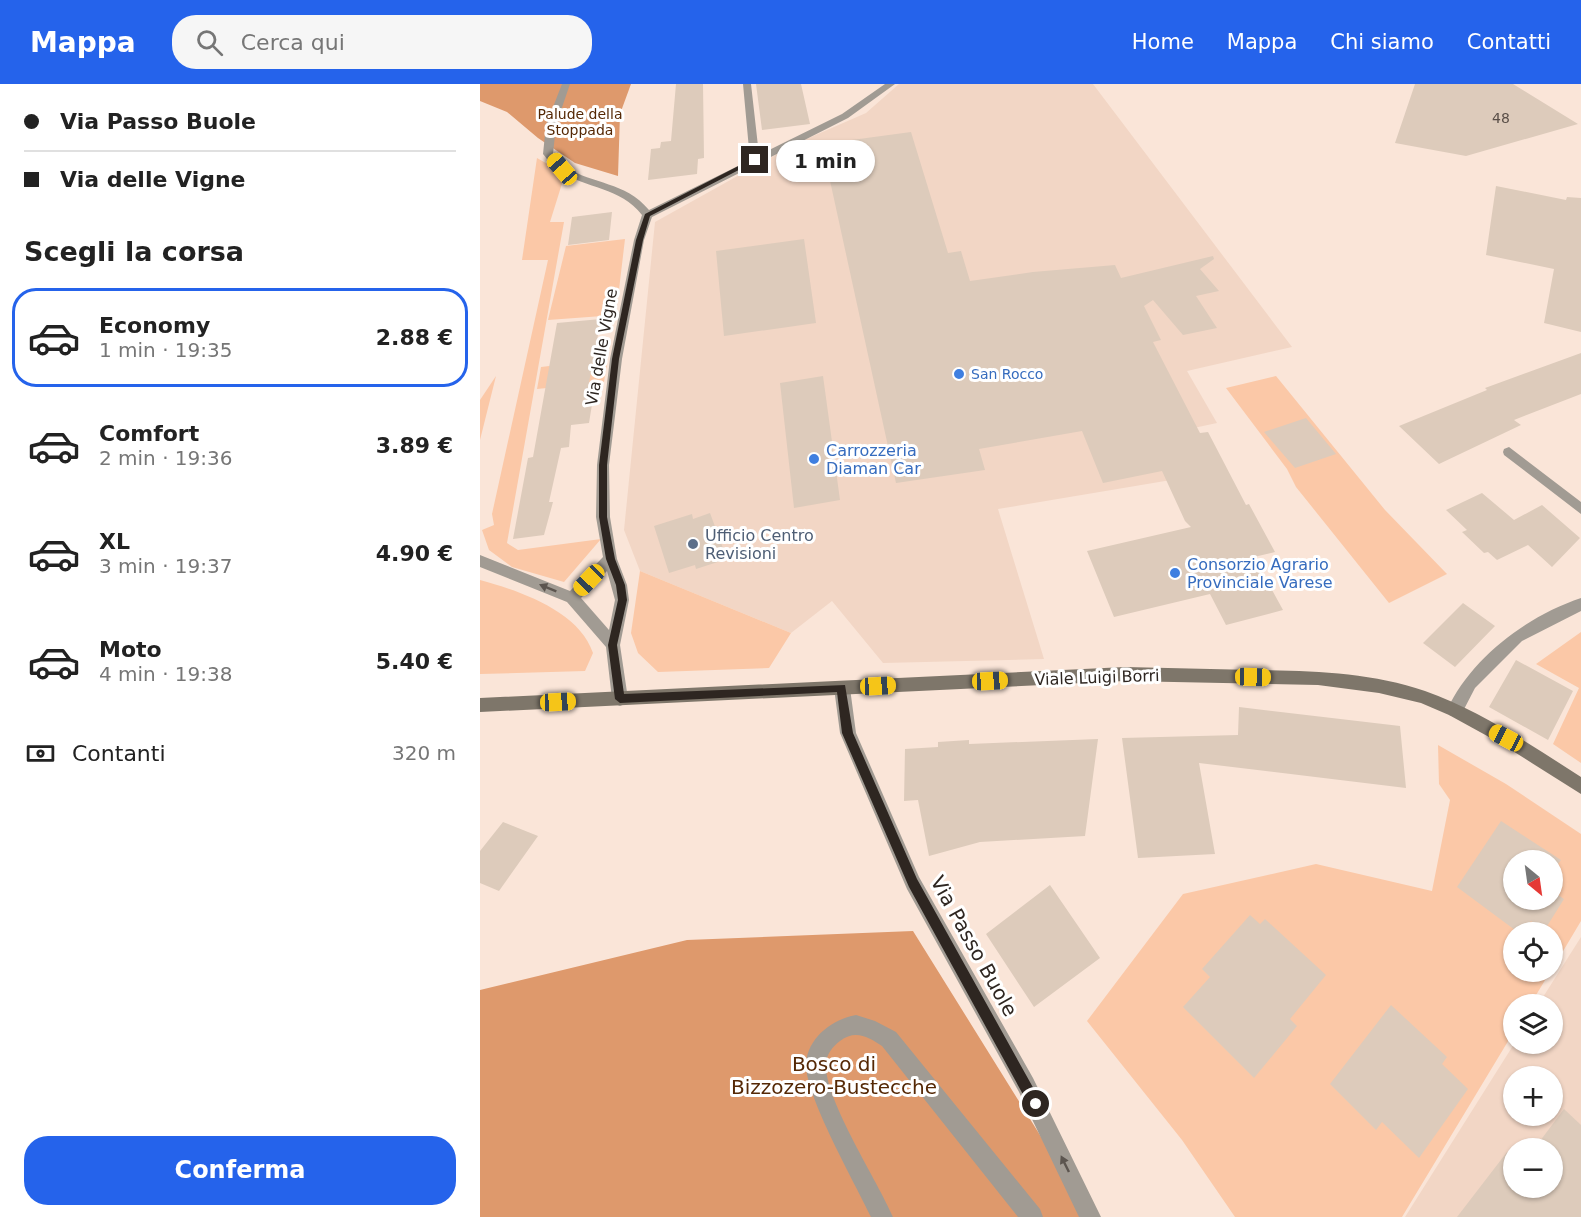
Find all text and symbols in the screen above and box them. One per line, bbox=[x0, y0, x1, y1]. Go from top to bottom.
search box bbox=[172, 15, 592, 69]
text: Mappa bbox=[30, 26, 136, 59]
icon: search bbox=[193, 26, 226, 59]
text: Cerca qui bbox=[241, 30, 345, 55]
text: Home bbox=[1132, 30, 1194, 54]
text: Mappa bbox=[1227, 30, 1297, 54]
text: Chi siamo bbox=[1330, 30, 1434, 54]
text: Contatti bbox=[1467, 30, 1551, 54]
park label: Palude della Stoppada bbox=[538, 106, 622, 138]
text: Via Passo Buole bbox=[60, 109, 256, 134]
house number: 48 bbox=[1492, 110, 1510, 126]
callout: 1 min bbox=[776, 139, 875, 181]
route end bbox=[741, 146, 768, 173]
text: 1 min bbox=[794, 149, 857, 173]
car bbox=[543, 150, 581, 188]
text: Via delle Vigne bbox=[60, 167, 246, 192]
text: Scegli la corsa bbox=[24, 236, 244, 267]
street label: Via delle Vigne bbox=[582, 287, 621, 407]
icon: car bbox=[27, 311, 81, 365]
text: Economy bbox=[99, 313, 210, 338]
text: 2.88 € bbox=[376, 325, 453, 350]
text: 1 min · 19:35 bbox=[99, 338, 233, 362]
place label: San Rocco bbox=[971, 366, 1043, 382]
marker: San Rocco bbox=[952, 367, 966, 381]
icon: car bbox=[27, 419, 81, 473]
text: Comfort bbox=[99, 421, 199, 446]
text: 3.89 € bbox=[376, 433, 453, 458]
place label: Carrozzeria Diaman Car bbox=[826, 441, 921, 478]
text: 2 min · 19:36 bbox=[99, 446, 233, 470]
marker: Carrozzeria Diaman Car bbox=[807, 452, 821, 466]
place label: Ufficio Centro Revisioni bbox=[705, 526, 814, 563]
icon: car bbox=[27, 527, 81, 581]
text: XL bbox=[99, 529, 130, 554]
marker: Ufficio Centro Revisioni bbox=[686, 537, 700, 551]
text: 4.90 € bbox=[376, 541, 453, 566]
text: 3 min · 19:37 bbox=[99, 554, 233, 578]
place label: Consorzio Agrario Provinciale Varese bbox=[1187, 555, 1333, 592]
car bbox=[570, 561, 608, 599]
marker: Consorzio Agrario Provinciale Varese bbox=[1168, 566, 1182, 580]
one-way arrow bbox=[539, 583, 557, 592]
icon: car bbox=[27, 635, 81, 689]
text: Moto bbox=[99, 637, 162, 662]
text: 5.40 € bbox=[376, 649, 453, 674]
text: 4 min · 19:38 bbox=[99, 662, 233, 686]
street label: Viale Luigi Borri bbox=[1034, 666, 1160, 689]
car bbox=[1235, 668, 1271, 686]
car bbox=[972, 671, 1008, 691]
car bbox=[860, 676, 896, 696]
car bbox=[540, 692, 576, 712]
car bbox=[1486, 722, 1526, 754]
icon: cash bbox=[24, 737, 57, 770]
text: Contanti bbox=[72, 741, 166, 766]
text: 320 m bbox=[392, 741, 456, 765]
north arrow bbox=[1503, 850, 1563, 910]
map controls bbox=[1503, 850, 1563, 1198]
street label: Via Passo Buole bbox=[926, 872, 1022, 1020]
button: locate bbox=[1503, 922, 1563, 982]
button: layers bbox=[1503, 994, 1563, 1054]
park label: Bosco di Bizzozero-Bustecche bbox=[731, 1052, 937, 1099]
button: + bbox=[1503, 1066, 1563, 1126]
route start bbox=[1022, 1090, 1049, 1117]
button: Conferma bbox=[24, 1136, 456, 1205]
button: − bbox=[1503, 1138, 1563, 1198]
one-way arrow bbox=[1060, 1156, 1069, 1173]

